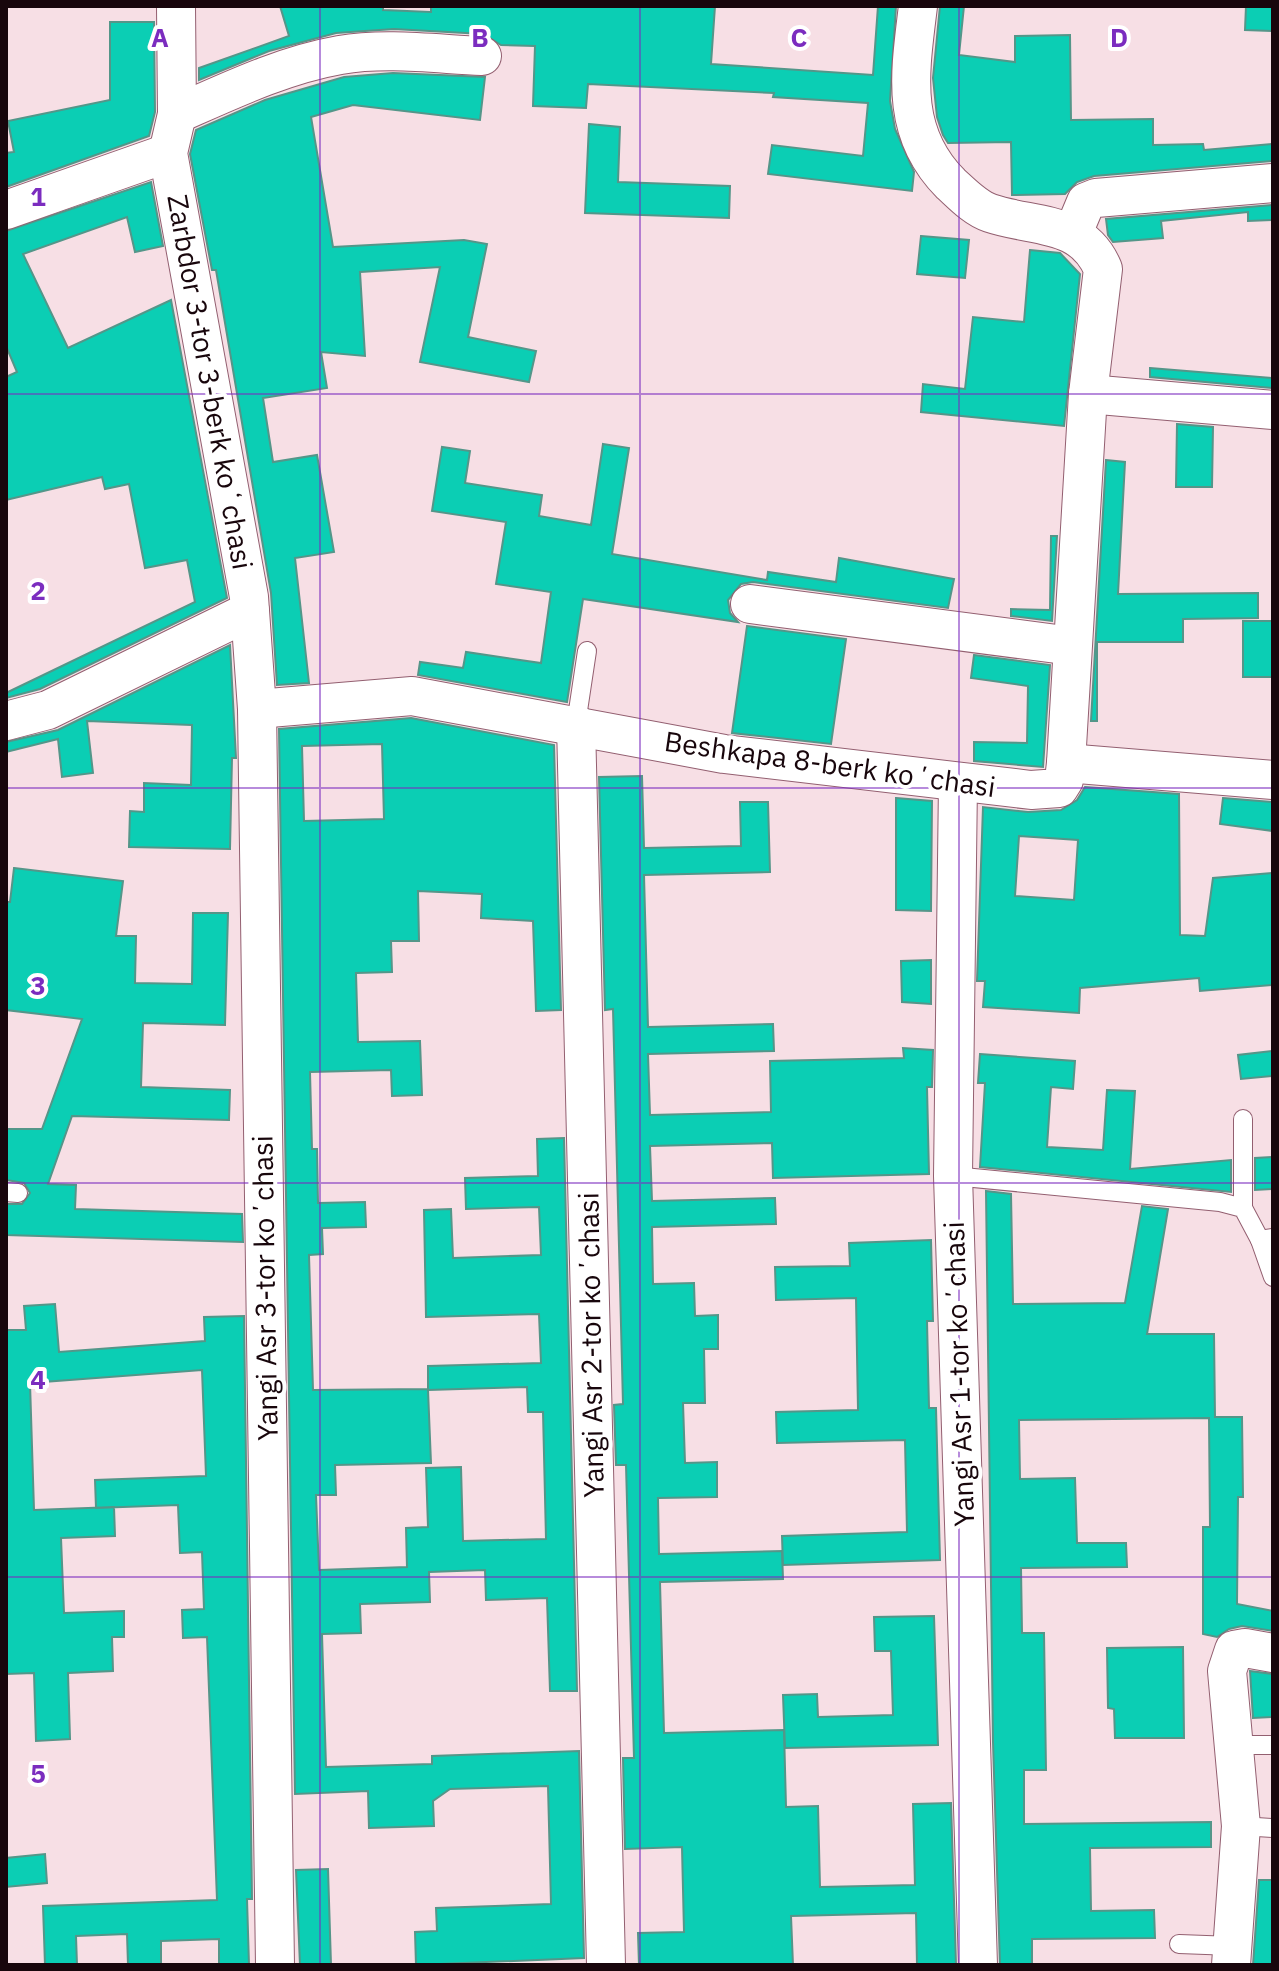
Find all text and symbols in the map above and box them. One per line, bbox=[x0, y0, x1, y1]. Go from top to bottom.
text: A bbox=[151, 20, 169, 54]
text: B bbox=[471, 20, 489, 54]
text: C bbox=[791, 20, 808, 54]
text: D bbox=[1110, 20, 1128, 54]
text: 1 bbox=[30, 179, 46, 213]
street label: Zarbdor 3-tor 3-berk koʻchasi bbox=[159, 191, 262, 572]
text: 2 bbox=[30, 573, 46, 607]
street label: Beshkapa 8-berk koʼchasi bbox=[662, 722, 998, 805]
text: 3 bbox=[30, 968, 46, 1002]
street label: Yangi Asr 3-tor koʼchasi bbox=[243, 1135, 286, 1441]
street label: Yangi Asr 2-tor koʼchasi bbox=[569, 1192, 612, 1498]
street label: Yangi Asr 1-tor koʼchasi bbox=[935, 1221, 982, 1527]
text: 4 bbox=[30, 1362, 46, 1396]
text: 5 bbox=[30, 1756, 46, 1790]

